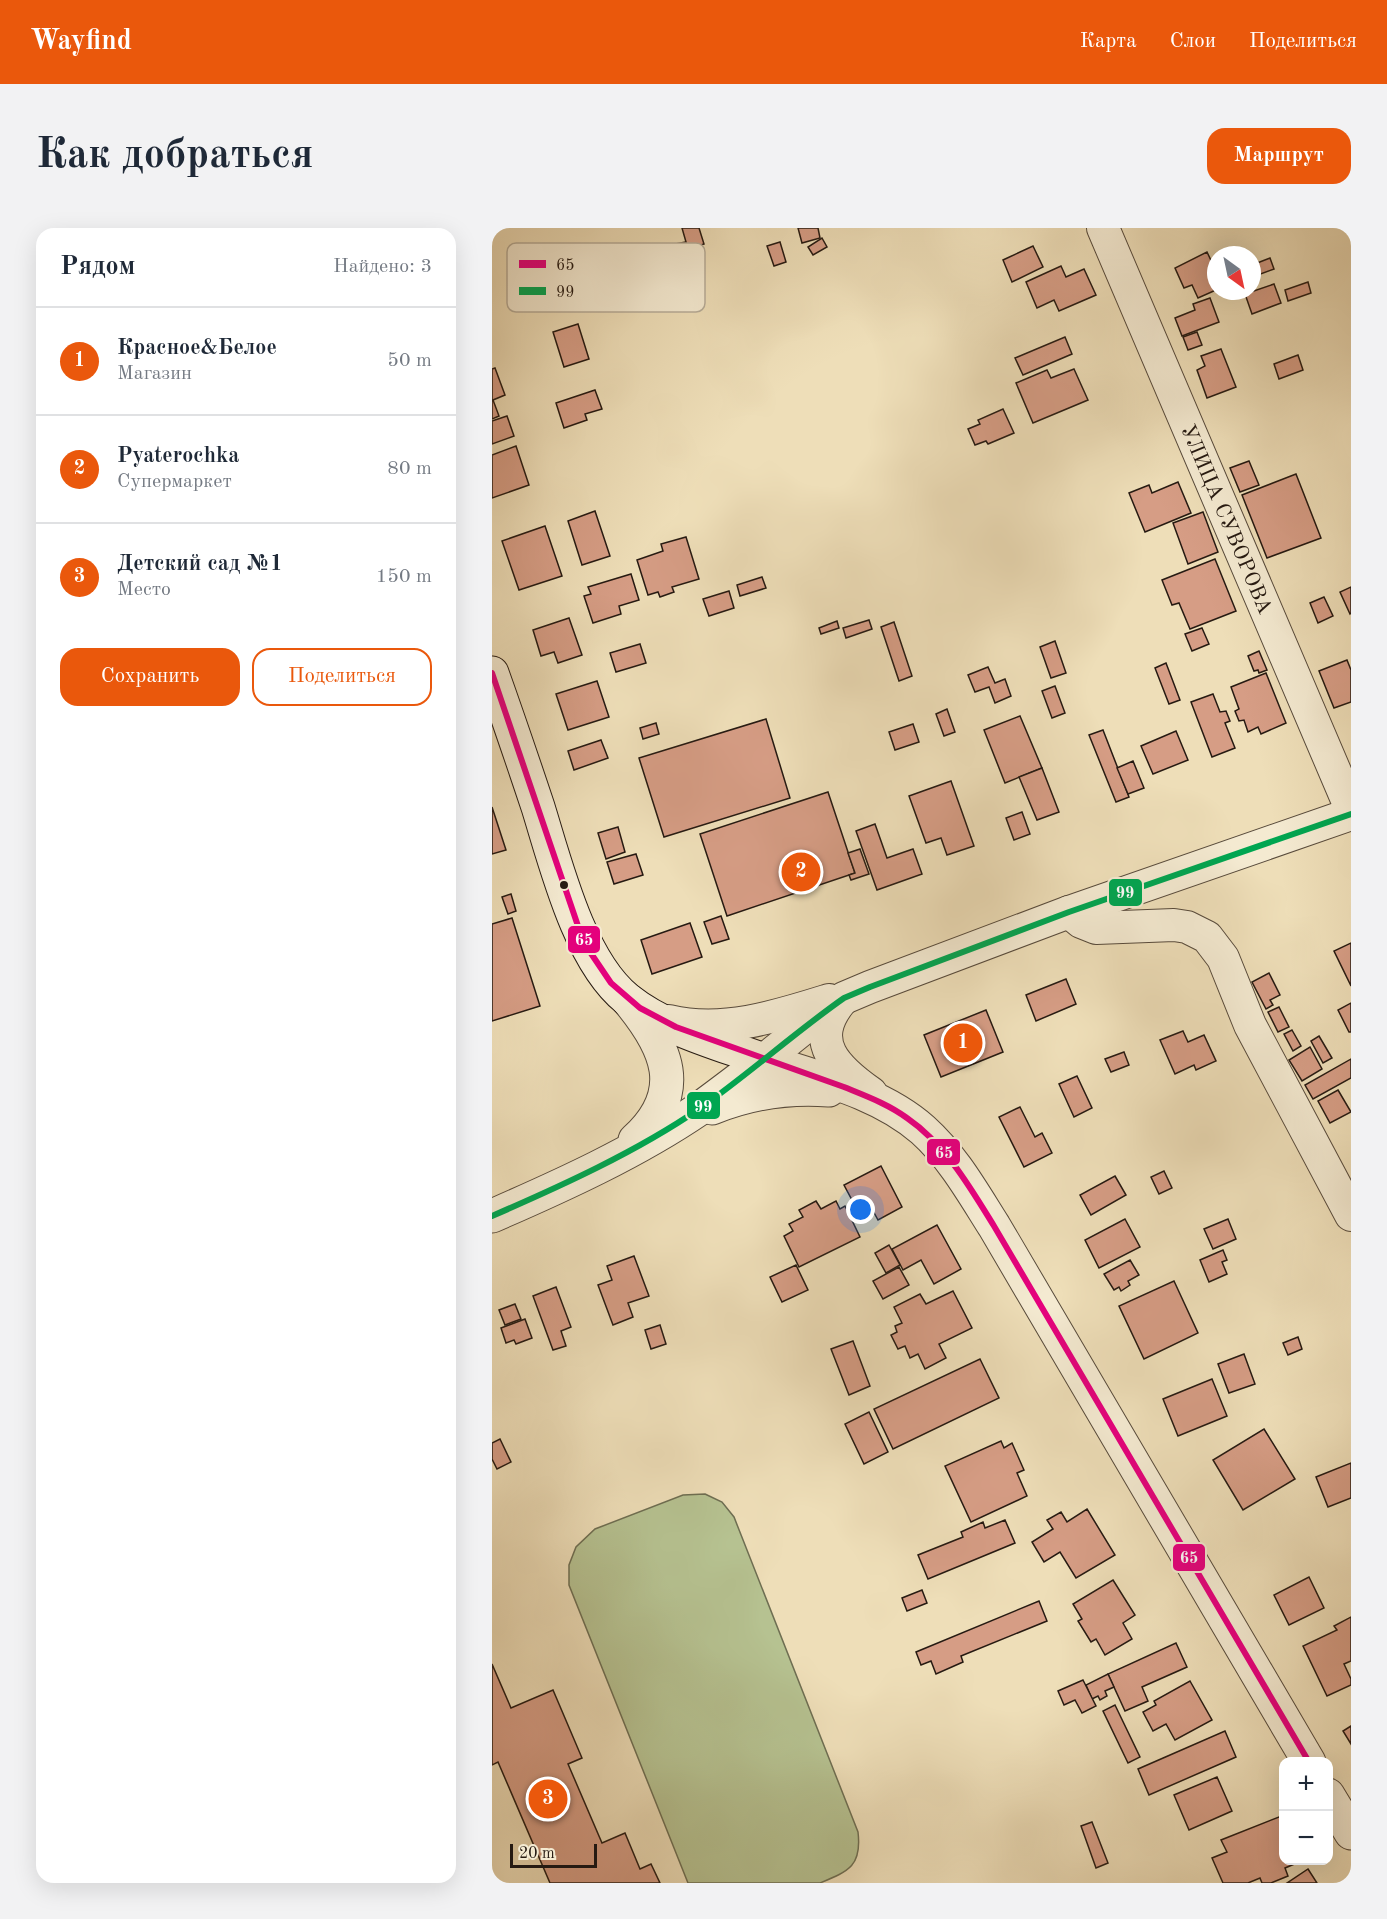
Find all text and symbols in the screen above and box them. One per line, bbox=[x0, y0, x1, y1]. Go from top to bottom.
text: Wayfind bbox=[30, 28, 132, 56]
text: Карта bbox=[1080, 31, 1137, 52]
text: Слои bbox=[1170, 31, 1216, 52]
text: Поделиться bbox=[1249, 31, 1357, 52]
button: Маршрут bbox=[1207, 128, 1351, 184]
text: Как добраться bbox=[36, 135, 313, 177]
legend bbox=[507, 243, 705, 312]
north arrow bbox=[1207, 246, 1261, 300]
text: Рядом bbox=[60, 254, 135, 280]
text: Найдено: 3 bbox=[333, 257, 432, 277]
text: 65 bbox=[556, 258, 575, 274]
text: 99 bbox=[556, 285, 575, 301]
text: Красное&Белое bbox=[117, 337, 277, 359]
text: 1 bbox=[74, 351, 85, 371]
text: 50 m bbox=[387, 351, 432, 371]
text: Магазин bbox=[117, 364, 192, 384]
street label: УЛИЦА СУВОРОВА bbox=[1176, 422, 1275, 617]
text: Pyaterochka bbox=[117, 445, 239, 467]
text: 2 bbox=[74, 459, 85, 479]
text: 80 m bbox=[387, 459, 432, 479]
text: Супермаркет bbox=[117, 472, 232, 492]
text: Детский сад №1 bbox=[117, 553, 283, 575]
text: 3 bbox=[74, 567, 85, 587]
text: 150 m bbox=[376, 567, 432, 587]
text: Место bbox=[117, 580, 171, 600]
button: Сохранить bbox=[60, 648, 240, 706]
button: Поделиться bbox=[252, 648, 432, 706]
pin: 2 bbox=[782, 850, 820, 894]
line badge: 99 bbox=[1108, 878, 1143, 907]
unlabelled marker bbox=[558, 879, 570, 891]
text: 99 bbox=[1116, 886, 1134, 902]
line badge: 65 bbox=[567, 925, 601, 954]
text: 65 bbox=[575, 933, 593, 949]
pin: 1 bbox=[944, 1020, 982, 1066]
line badge: 99 bbox=[686, 1091, 721, 1120]
text: 99 bbox=[694, 1100, 712, 1116]
line badge: 65 bbox=[926, 1138, 961, 1166]
text: 65 bbox=[935, 1146, 953, 1162]
your location bbox=[846, 1195, 875, 1224]
line badge: 65 bbox=[1172, 1543, 1206, 1572]
text: 65 bbox=[1180, 1551, 1198, 1567]
map controls bbox=[1279, 1757, 1333, 1865]
button: + bbox=[1279, 1757, 1333, 1811]
pin: 3 bbox=[528, 1776, 568, 1822]
button: − bbox=[1279, 1811, 1333, 1865]
scale bar bbox=[510, 1841, 597, 1868]
text: 20 m bbox=[519, 1846, 555, 1862]

